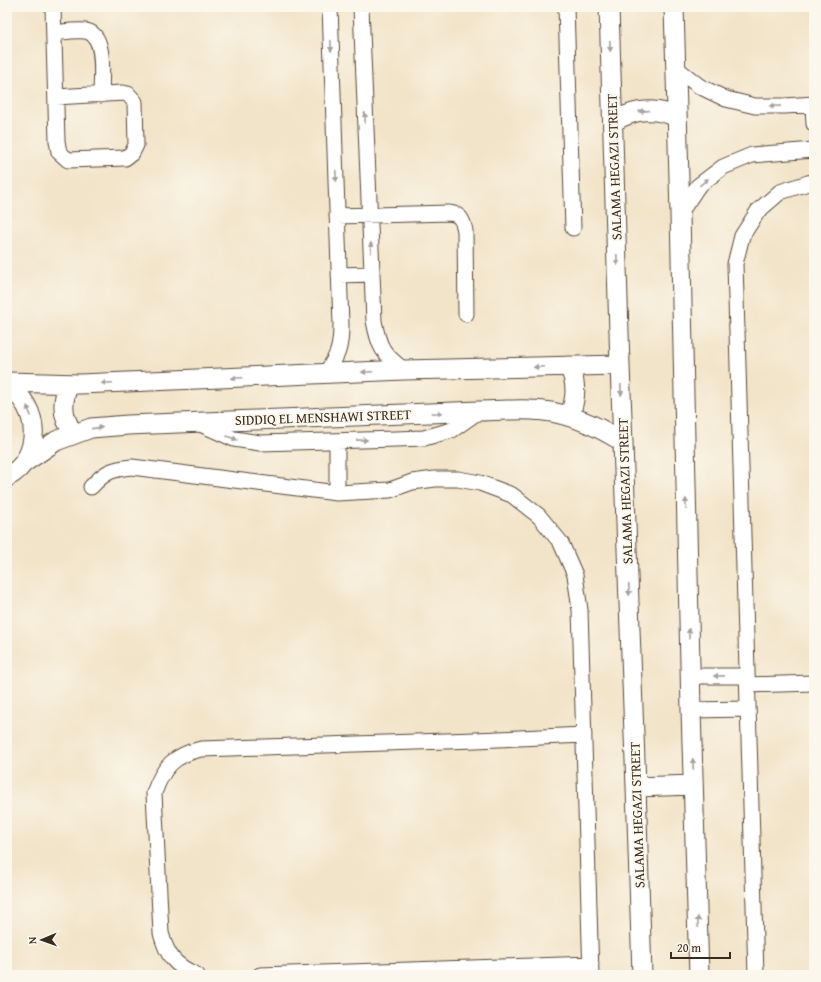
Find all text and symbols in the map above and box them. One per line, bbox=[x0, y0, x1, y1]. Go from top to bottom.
one-way arrow bbox=[328, 40, 334, 53]
one-way arrow bbox=[607, 40, 614, 52]
street label: SALAMA HEGAZI STREET bbox=[601, 93, 627, 240]
one-way arrow bbox=[768, 103, 781, 109]
one-way arrow bbox=[638, 107, 650, 114]
one-way arrow bbox=[362, 112, 369, 124]
one-way arrow bbox=[332, 170, 339, 182]
one-way arrow bbox=[698, 178, 709, 186]
one-way arrow bbox=[367, 242, 374, 254]
one-way arrow bbox=[614, 254, 620, 267]
one-way arrow bbox=[532, 364, 545, 370]
one-way arrow bbox=[360, 369, 373, 375]
one-way arrow bbox=[231, 374, 243, 381]
one-way arrow bbox=[100, 380, 113, 386]
one-way arrow bbox=[617, 384, 624, 396]
street label: SIDDIQ EL MENSHAWI STREET bbox=[234, 404, 412, 430]
one-way arrow bbox=[25, 405, 31, 417]
one-way arrow bbox=[431, 410, 444, 416]
street label: SALAMA HEGAZI STREET bbox=[612, 417, 638, 564]
one-way arrow bbox=[91, 424, 103, 431]
one-way arrow bbox=[227, 435, 239, 441]
one-way arrow bbox=[356, 437, 369, 443]
one-way arrow bbox=[683, 497, 689, 510]
one-way arrow bbox=[625, 584, 632, 596]
one-way arrow bbox=[686, 627, 692, 640]
one-way arrow bbox=[712, 673, 725, 679]
street label: SALAMA HEGAZI STREET bbox=[624, 741, 650, 888]
one-way arrow bbox=[689, 758, 696, 770]
one-way arrow bbox=[694, 916, 701, 928]
north arrow bbox=[22, 920, 62, 960]
scale bar bbox=[671, 934, 730, 960]
text: N bbox=[24, 936, 40, 944]
text: 20 m bbox=[677, 939, 701, 956]

